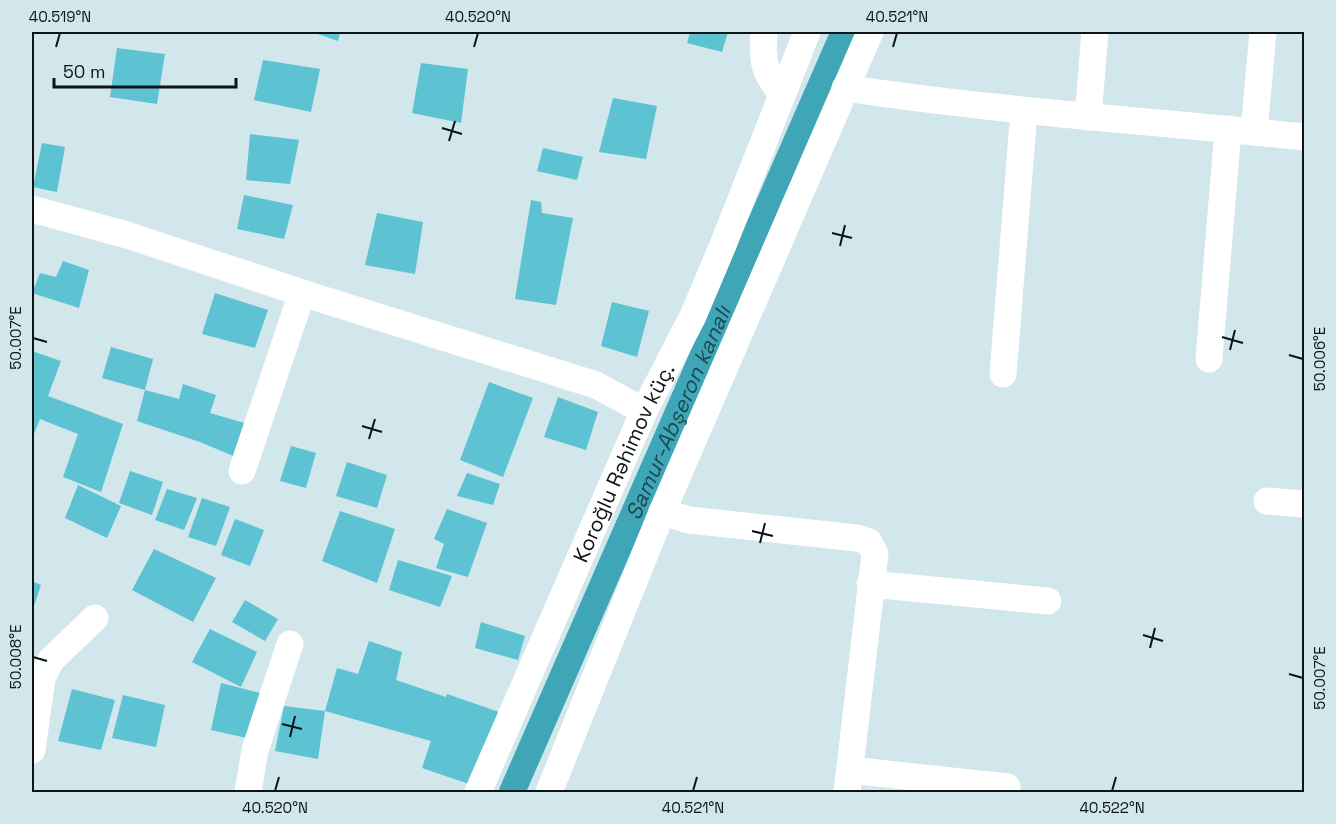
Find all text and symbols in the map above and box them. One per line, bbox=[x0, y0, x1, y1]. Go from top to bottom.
text: 40.519°N bbox=[29, 7, 91, 26]
text: 40.520°N bbox=[445, 7, 511, 26]
text: 40.521°N bbox=[866, 7, 928, 26]
scale bar bbox=[54, 51, 236, 89]
text: 50 m bbox=[63, 60, 105, 83]
water label: Samur-Abşeron kanalı bbox=[619, 300, 737, 524]
text: 50.007°E bbox=[6, 306, 25, 370]
text: 50.006°E bbox=[1310, 327, 1329, 391]
street label: Koroğlu Rəhimov küç. bbox=[566, 358, 680, 566]
text: 50.008°E bbox=[6, 625, 25, 689]
text: 50.007°E bbox=[1310, 646, 1329, 710]
text: 40.520°N bbox=[242, 798, 308, 817]
text: 40.521°N bbox=[662, 798, 724, 817]
text: 40.522°N bbox=[1079, 798, 1145, 817]

